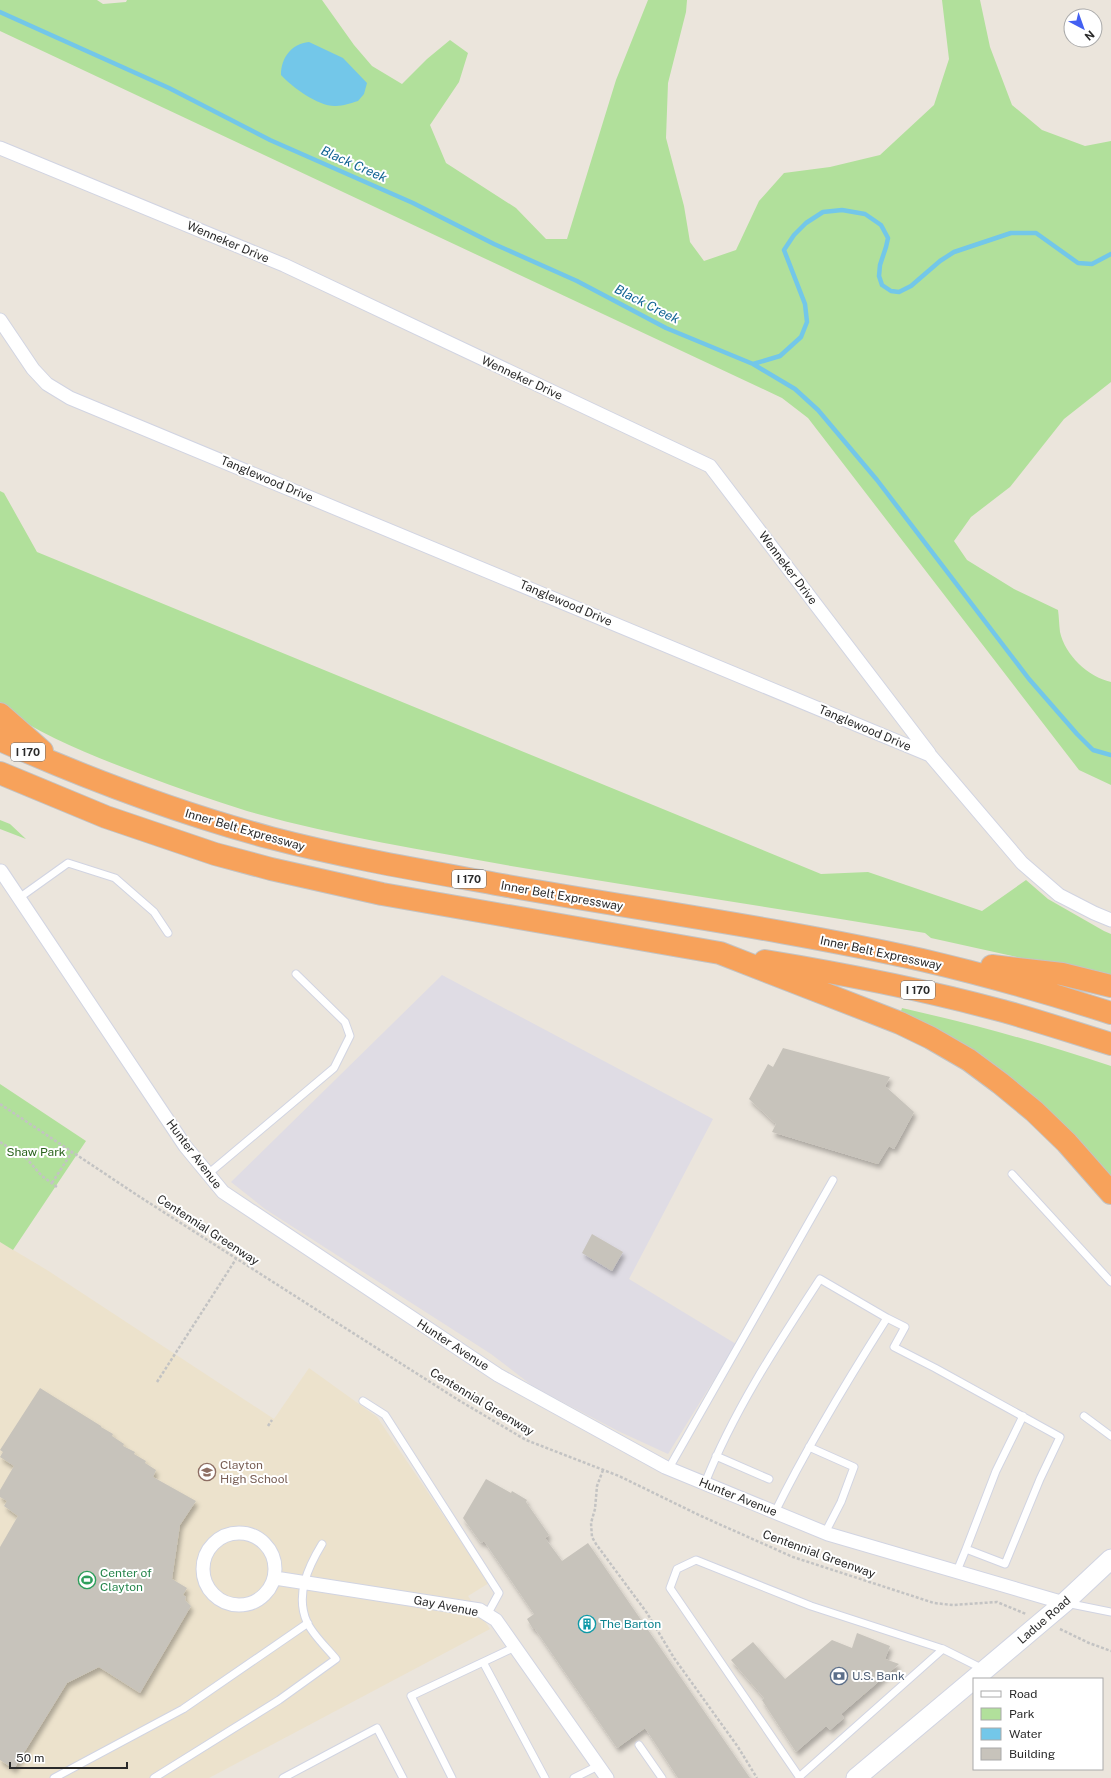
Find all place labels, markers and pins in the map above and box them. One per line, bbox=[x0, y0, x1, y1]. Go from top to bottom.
place label: Clayton High School bbox=[220, 1458, 288, 1486]
school or university icon: Clayton High School bbox=[197, 1462, 217, 1482]
place label: Center of Clayton bbox=[100, 1566, 152, 1594]
sports icon: Center of Clayton bbox=[77, 1570, 97, 1590]
building icon: The Barton bbox=[577, 1614, 597, 1634]
place label: The Barton bbox=[600, 1617, 661, 1631]
bank icon: U.S. Bank bbox=[829, 1666, 849, 1686]
place label: U.S. Bank bbox=[852, 1669, 905, 1683]

